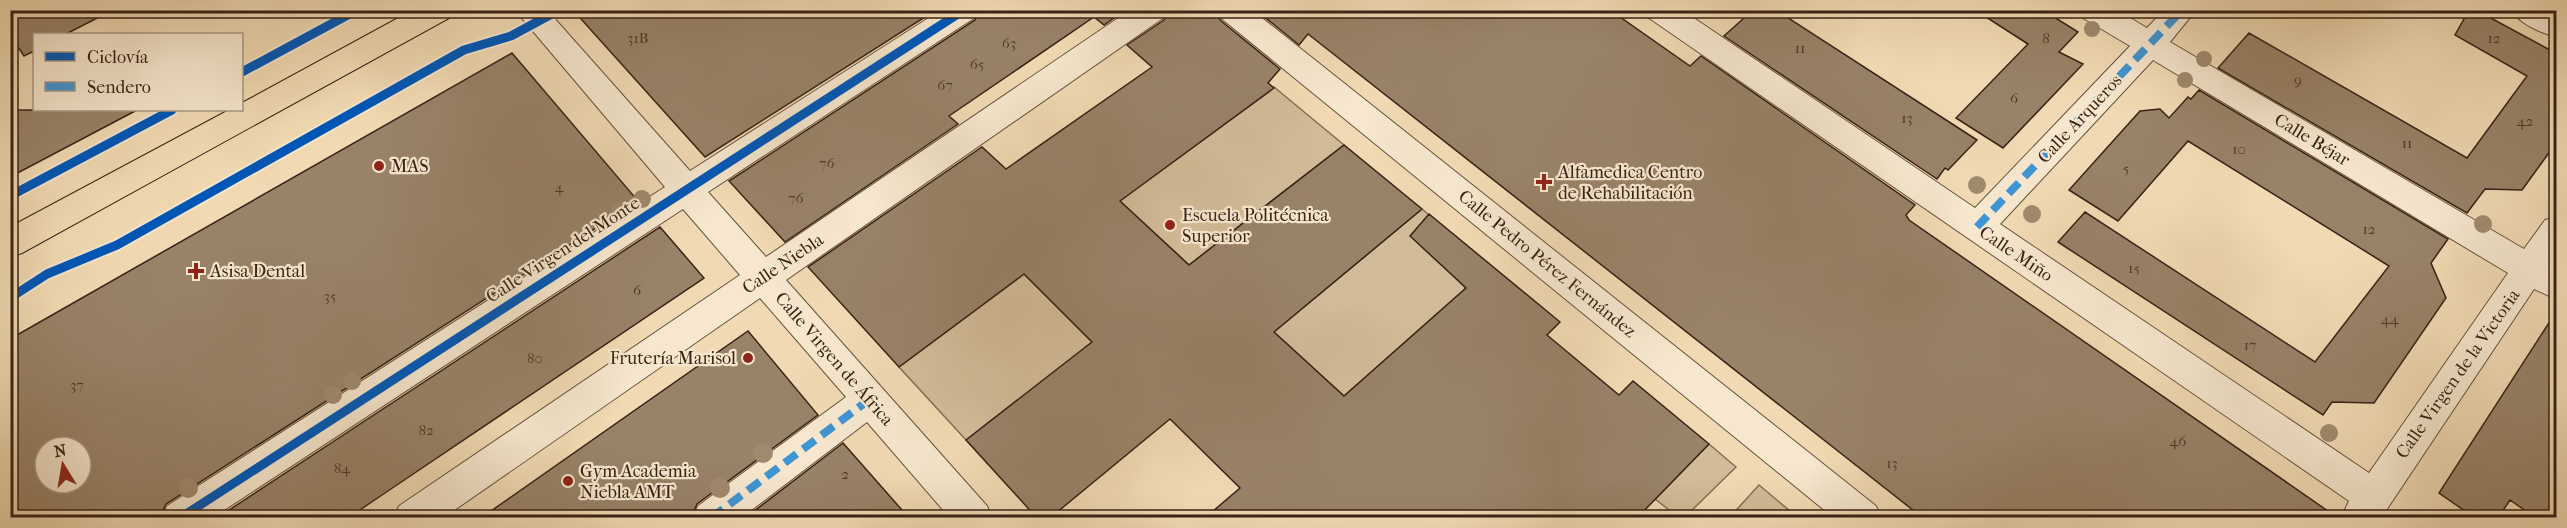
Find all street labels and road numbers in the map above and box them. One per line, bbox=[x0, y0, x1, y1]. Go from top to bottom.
street label: Calle Arqueros bbox=[2033, 70, 2127, 168]
street label: Calle Béjar bbox=[2270, 109, 2354, 171]
street label: Calle Pedro Pérez Fernández bbox=[1454, 186, 1640, 342]
street label: Calle Virgen del Monte bbox=[482, 192, 644, 308]
street label: Calle Miño bbox=[1975, 222, 2057, 286]
street label: Calle Niebla bbox=[739, 229, 828, 299]
street label: Calle Virgen de la Victoria bbox=[2392, 285, 2525, 463]
street label: Calle Virgen de África bbox=[770, 287, 899, 430]

